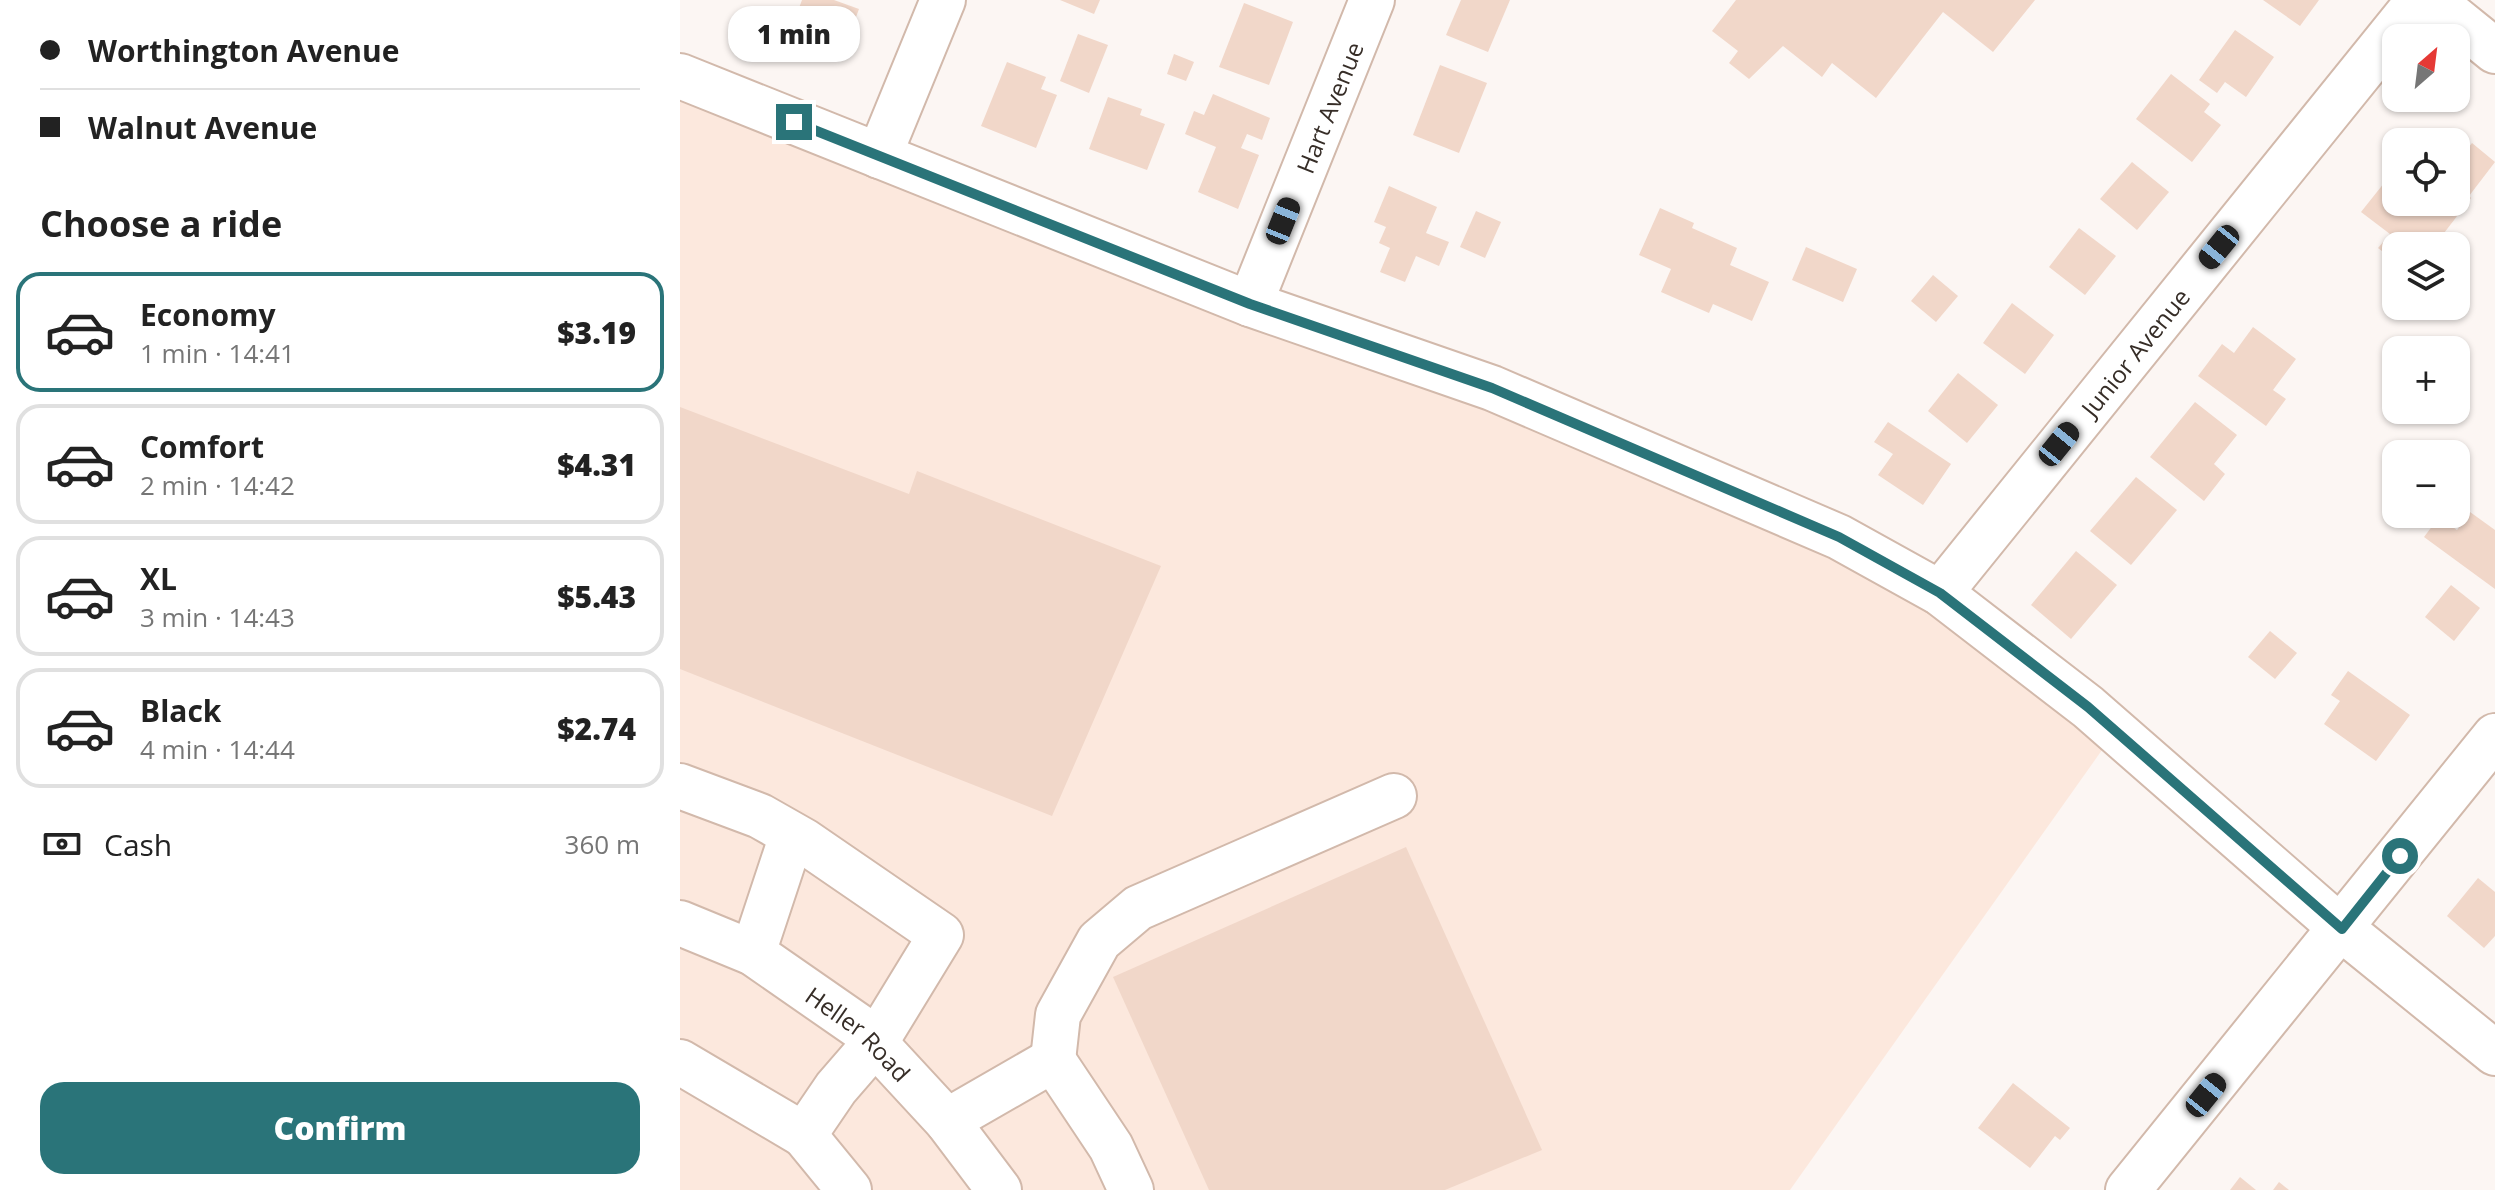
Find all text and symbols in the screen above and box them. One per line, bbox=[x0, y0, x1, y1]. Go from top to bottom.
callout: 1 min bbox=[728, 6, 860, 62]
text: 1 min bbox=[757, 16, 831, 52]
north arrow bbox=[2382, 24, 2470, 112]
map controls bbox=[2382, 24, 2470, 528]
text: Worthington Avenue bbox=[88, 30, 400, 71]
street label: Hart Avenue bbox=[1288, 36, 1370, 178]
route end bbox=[776, 104, 812, 140]
text: Walnut Avenue bbox=[88, 107, 317, 148]
button: locate bbox=[2382, 128, 2470, 216]
car bbox=[1263, 194, 1303, 248]
text: Choose a ride bbox=[40, 199, 282, 248]
car bbox=[2195, 221, 2243, 273]
button: layers bbox=[2382, 232, 2470, 320]
street label: Junior Avenue bbox=[2072, 281, 2197, 424]
text: Economy bbox=[140, 294, 276, 335]
icon: car bbox=[44, 296, 116, 368]
text: $3.19 bbox=[557, 312, 636, 353]
text: 1 min · 14:41 bbox=[140, 335, 295, 371]
button: + bbox=[2382, 336, 2470, 424]
car bbox=[2035, 418, 2083, 470]
text: Comfort bbox=[140, 426, 264, 467]
icon: car bbox=[44, 428, 116, 500]
button: − bbox=[2382, 440, 2470, 528]
text: $4.31 bbox=[557, 444, 636, 485]
text: 2 min · 14:42 bbox=[140, 467, 295, 503]
text: XL bbox=[140, 558, 177, 599]
icon: car bbox=[44, 560, 116, 632]
text: $5.43 bbox=[557, 576, 636, 617]
text: 3 min · 14:43 bbox=[140, 599, 295, 635]
text: Black bbox=[140, 690, 221, 731]
icon: car bbox=[44, 692, 116, 764]
text: $2.74 bbox=[557, 708, 636, 749]
text: 4 min · 14:44 bbox=[140, 731, 295, 767]
icon: cash bbox=[40, 822, 84, 866]
text: Cash bbox=[104, 824, 172, 865]
text: 360 m bbox=[565, 826, 640, 862]
route start bbox=[2382, 838, 2418, 874]
street label: Heller Road bbox=[799, 978, 918, 1088]
car bbox=[2182, 1069, 2230, 1121]
button: Confirm bbox=[40, 1082, 640, 1174]

